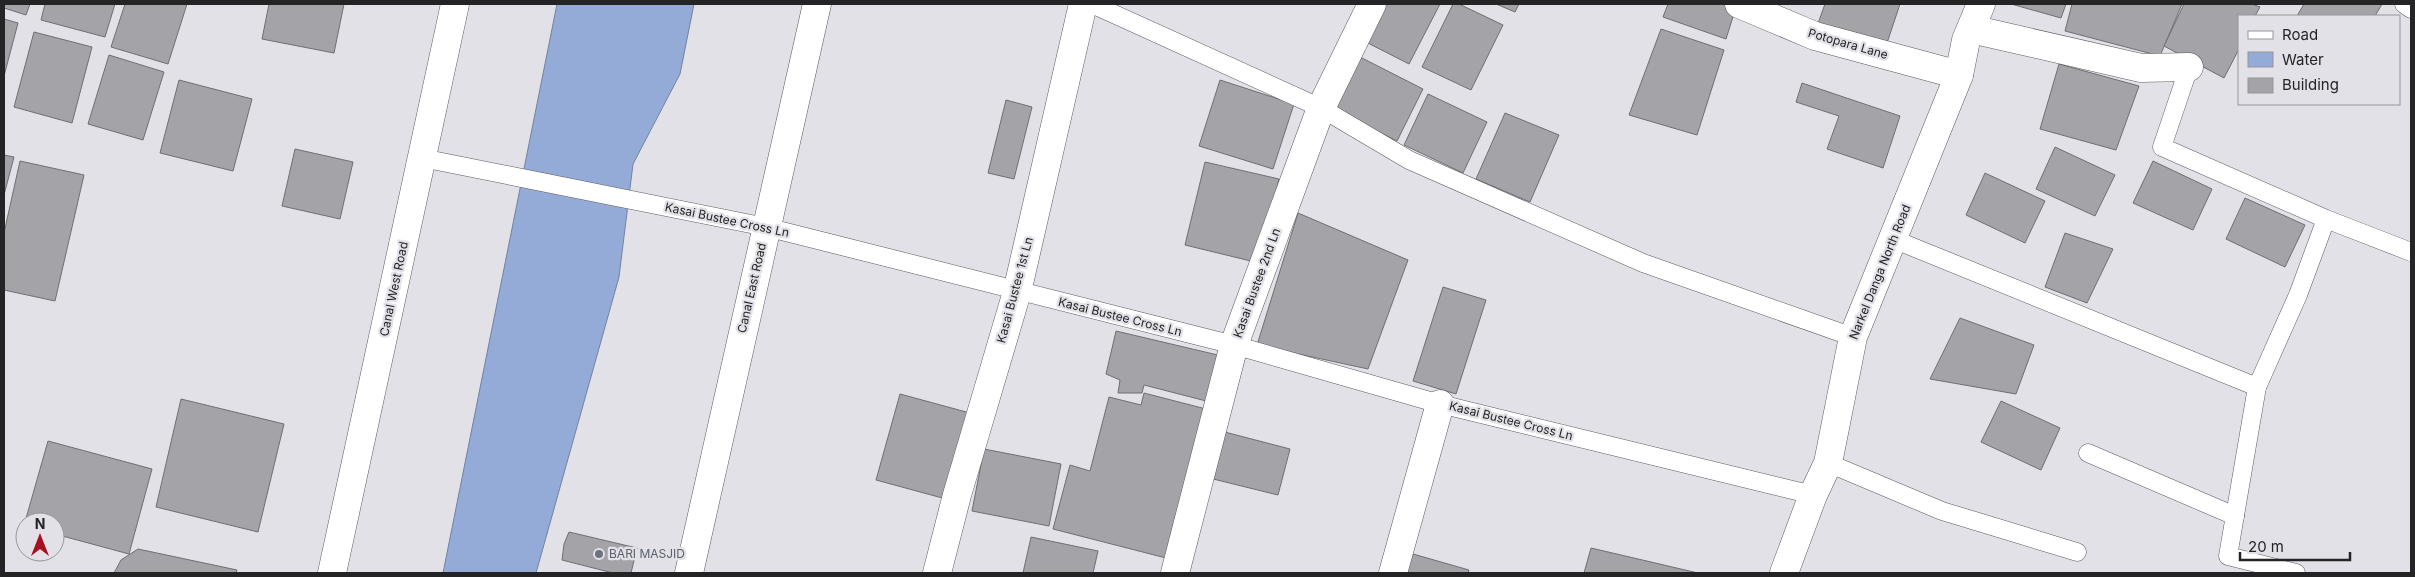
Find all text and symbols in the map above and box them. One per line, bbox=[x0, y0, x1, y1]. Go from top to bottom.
legend bbox=[2238, 15, 2400, 105]
street label: Potopara Lane bbox=[1807, 25, 1890, 62]
text: Road bbox=[2282, 25, 2318, 44]
text: Water bbox=[2282, 50, 2324, 69]
text: Building bbox=[2282, 75, 2339, 94]
street label: Kasai Bustee Cross Ln bbox=[664, 199, 791, 240]
street label: Narkel Danga North Road bbox=[1846, 202, 1914, 342]
street label: Kasai Bustee 2nd Ln bbox=[1230, 226, 1283, 340]
street label: Kasai Bustee 1st Ln bbox=[993, 235, 1036, 344]
street label: Canal West Road bbox=[376, 240, 411, 338]
street label: Canal East Road bbox=[734, 241, 769, 334]
street label: Kasai Bustee Cross Ln bbox=[1057, 294, 1183, 339]
street label: Kasai Bustee Cross Ln bbox=[1448, 398, 1574, 443]
north arrow bbox=[15, 512, 65, 562]
text: N bbox=[35, 515, 45, 532]
scale bar bbox=[2240, 530, 2350, 562]
text: 20 m bbox=[2248, 537, 2284, 556]
place label: BARI MASJID bbox=[609, 546, 685, 561]
marker: BARI MASJID bbox=[593, 548, 605, 560]

